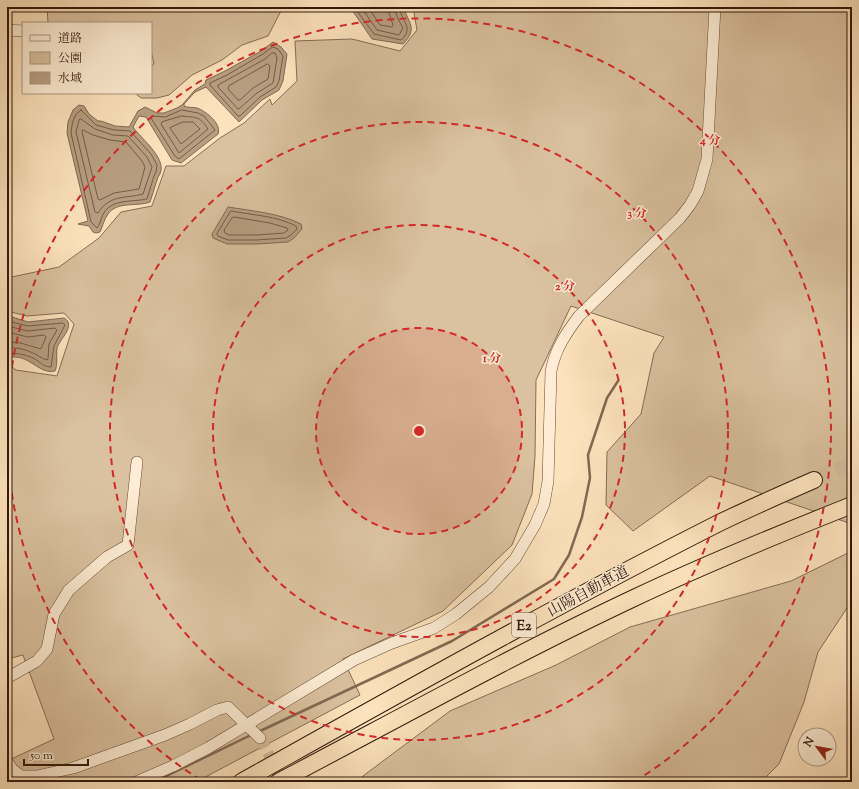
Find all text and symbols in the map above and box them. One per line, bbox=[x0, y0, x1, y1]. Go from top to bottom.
legend bbox=[22, 22, 152, 94]
text: 道路 bbox=[58, 30, 82, 48]
text: 公園 bbox=[58, 50, 82, 68]
text: 水域 bbox=[58, 70, 82, 88]
text: 4 分 bbox=[699, 132, 720, 150]
text: 3 分 bbox=[627, 205, 647, 223]
text: 2 分 bbox=[555, 278, 575, 296]
text: 1 分 bbox=[482, 350, 501, 368]
centre of rings bbox=[412, 424, 426, 438]
street label: 山陽自動車道 bbox=[544, 562, 633, 623]
road number: E2 bbox=[512, 613, 536, 637]
north arrow bbox=[797, 727, 837, 767]
text: N bbox=[800, 734, 819, 751]
scale bar bbox=[24, 741, 88, 767]
text: 50 m bbox=[29, 747, 53, 765]

